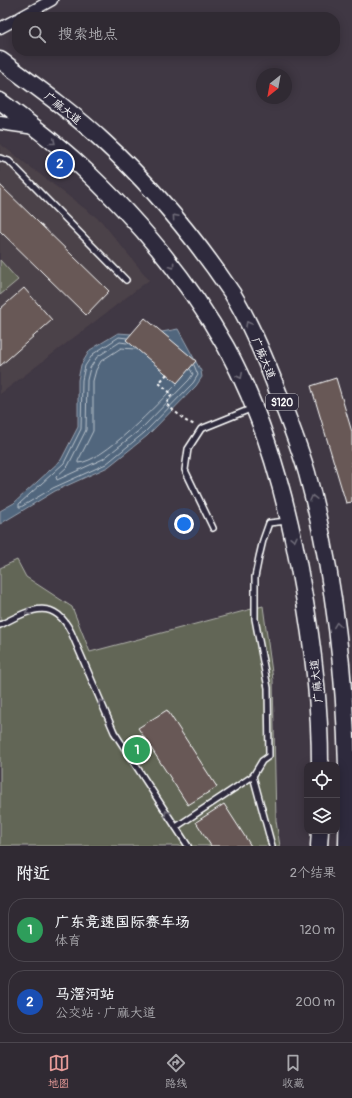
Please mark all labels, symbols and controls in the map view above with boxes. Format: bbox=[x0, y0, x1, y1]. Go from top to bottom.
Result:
search box bbox=[12, 12, 340, 56]
icon: search bbox=[26, 23, 48, 45]
text: 搜索地点 bbox=[58, 25, 118, 44]
north arrow bbox=[256, 68, 292, 104]
street label: 广麻大道 bbox=[41, 89, 84, 127]
one-way arrow bbox=[48, 138, 55, 145]
pin: 2 bbox=[47, 149, 73, 179]
one-way arrow bbox=[172, 214, 179, 222]
one-way arrow bbox=[167, 262, 174, 269]
one-way arrow bbox=[246, 321, 253, 328]
street label: 广麻大道 bbox=[249, 335, 278, 381]
one-way arrow bbox=[235, 372, 243, 380]
road number: S120 bbox=[266, 394, 298, 410]
one-way arrow bbox=[309, 495, 318, 502]
your location bbox=[174, 514, 194, 534]
one-way arrow bbox=[289, 535, 298, 542]
one-way arrow bbox=[25, 607, 32, 615]
one-way arrow bbox=[333, 622, 342, 629]
street label: 广麻大道 bbox=[308, 658, 325, 704]
one-way arrow bbox=[98, 698, 106, 706]
pin: 1 bbox=[124, 735, 150, 765]
map controls bbox=[304, 762, 340, 834]
button: locate bbox=[304, 762, 340, 798]
button: layers bbox=[304, 798, 340, 834]
one-way arrow bbox=[164, 810, 172, 817]
text: 附近 bbox=[16, 863, 50, 884]
text: 2个结果 bbox=[290, 865, 336, 881]
text: 广东竞速国际赛车场 bbox=[55, 913, 190, 932]
text: 1 bbox=[27, 922, 33, 938]
text: 120 m bbox=[299, 922, 335, 938]
text: 体育 bbox=[55, 933, 81, 949]
text: 马滘河站 bbox=[55, 985, 115, 1004]
text: 2 bbox=[26, 994, 34, 1010]
text: 200 m bbox=[296, 994, 335, 1010]
text: 公交站 · 广麻大道 bbox=[55, 1005, 156, 1021]
tab: 地图 bbox=[48, 1052, 70, 1090]
tab: 路线 bbox=[165, 1052, 187, 1090]
tab: 收藏 bbox=[282, 1052, 304, 1090]

